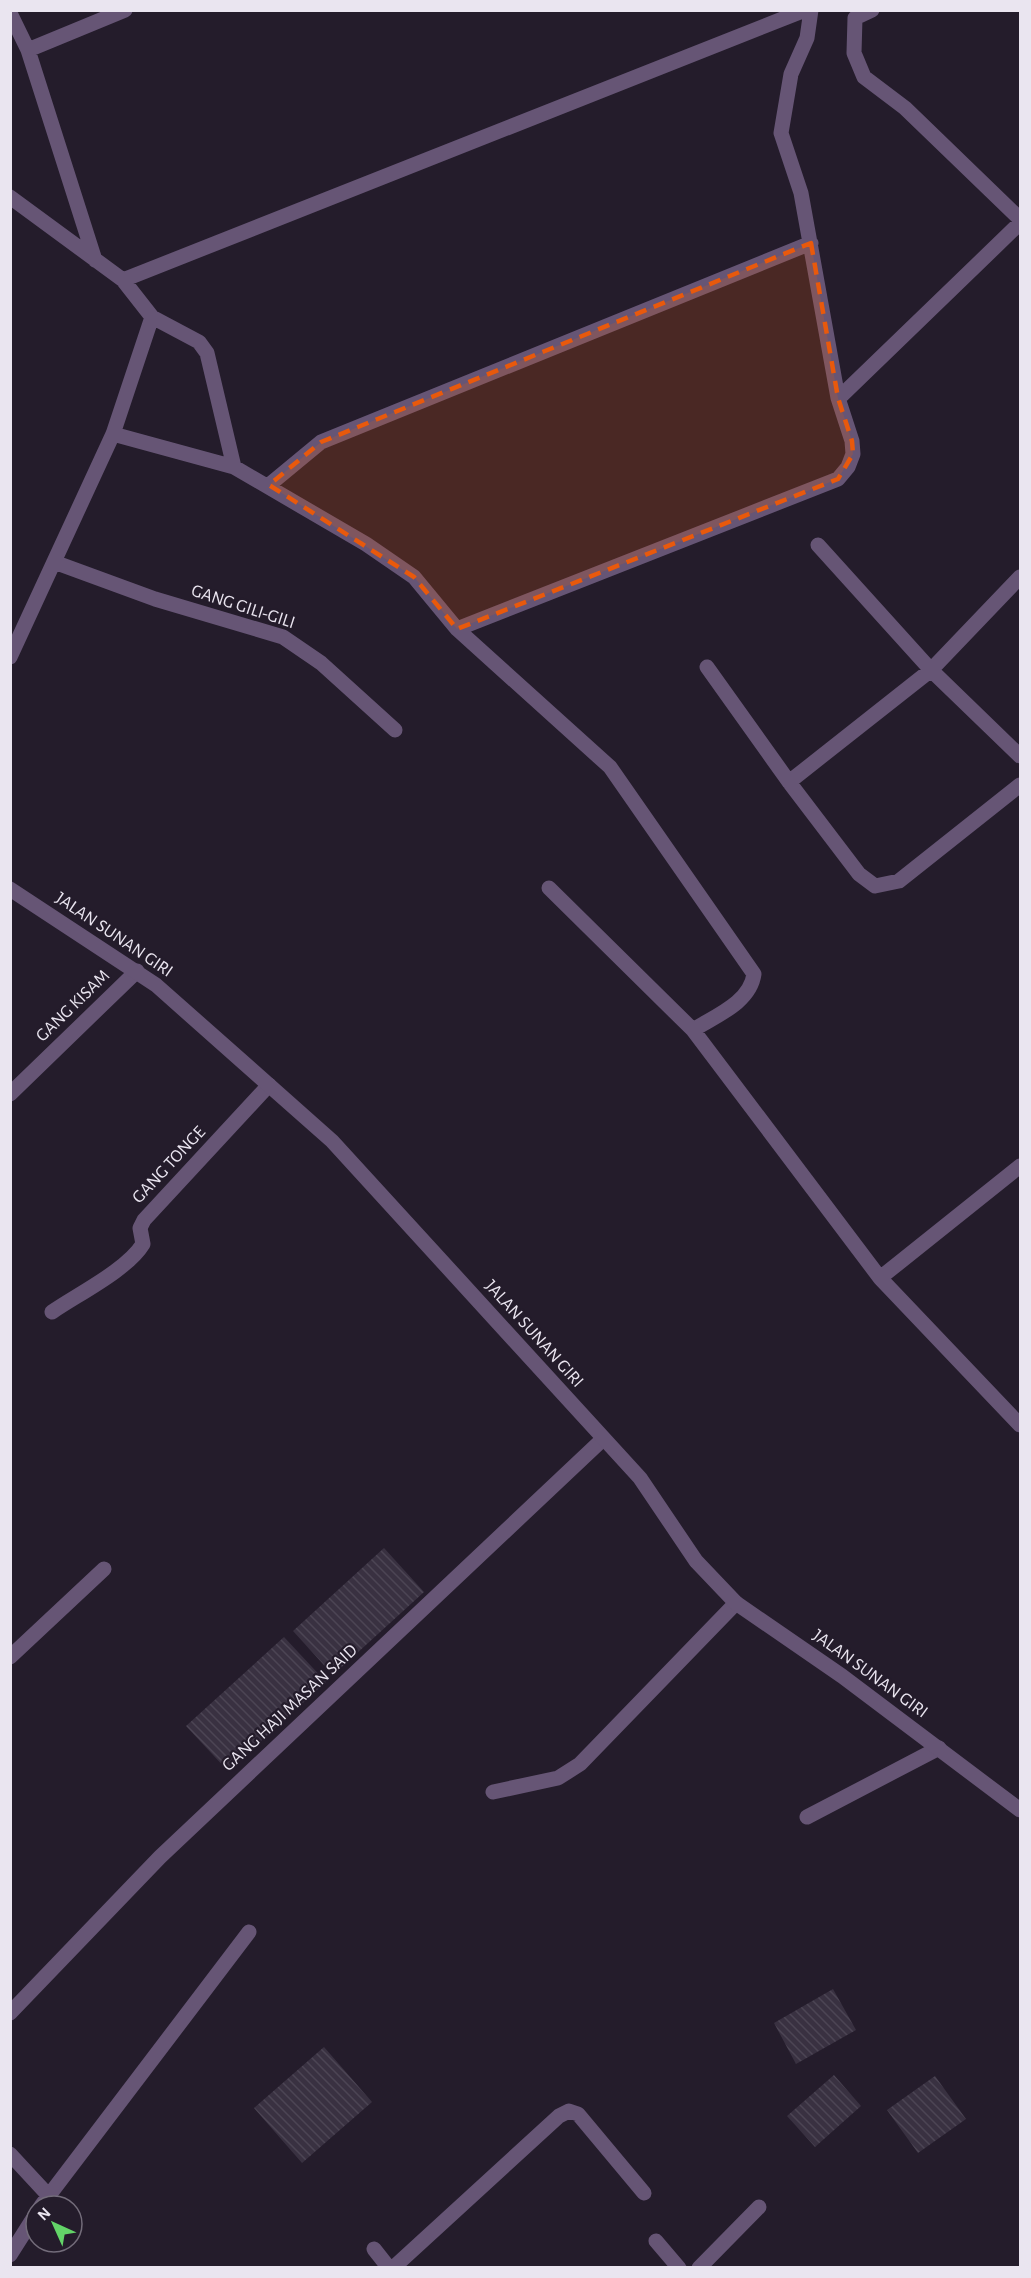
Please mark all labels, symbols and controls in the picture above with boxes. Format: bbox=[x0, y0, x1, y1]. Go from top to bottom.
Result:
street label: GANG GILI-GILI bbox=[189, 582, 297, 632]
street label: JALAN SUNAN GIRI bbox=[52, 889, 176, 981]
street label: GANG KISAM bbox=[33, 967, 113, 1045]
street label: GANG TONGE bbox=[129, 1123, 209, 1207]
street label: JALAN SUNAN GIRI bbox=[481, 1277, 587, 1391]
street label: JALAN SUNAN GIRI bbox=[809, 1626, 931, 1722]
street label: GANG HAJI MASAN SAID bbox=[219, 1641, 361, 1775]
north arrow bbox=[24, 2194, 84, 2254]
text: N bbox=[35, 2205, 54, 2224]

